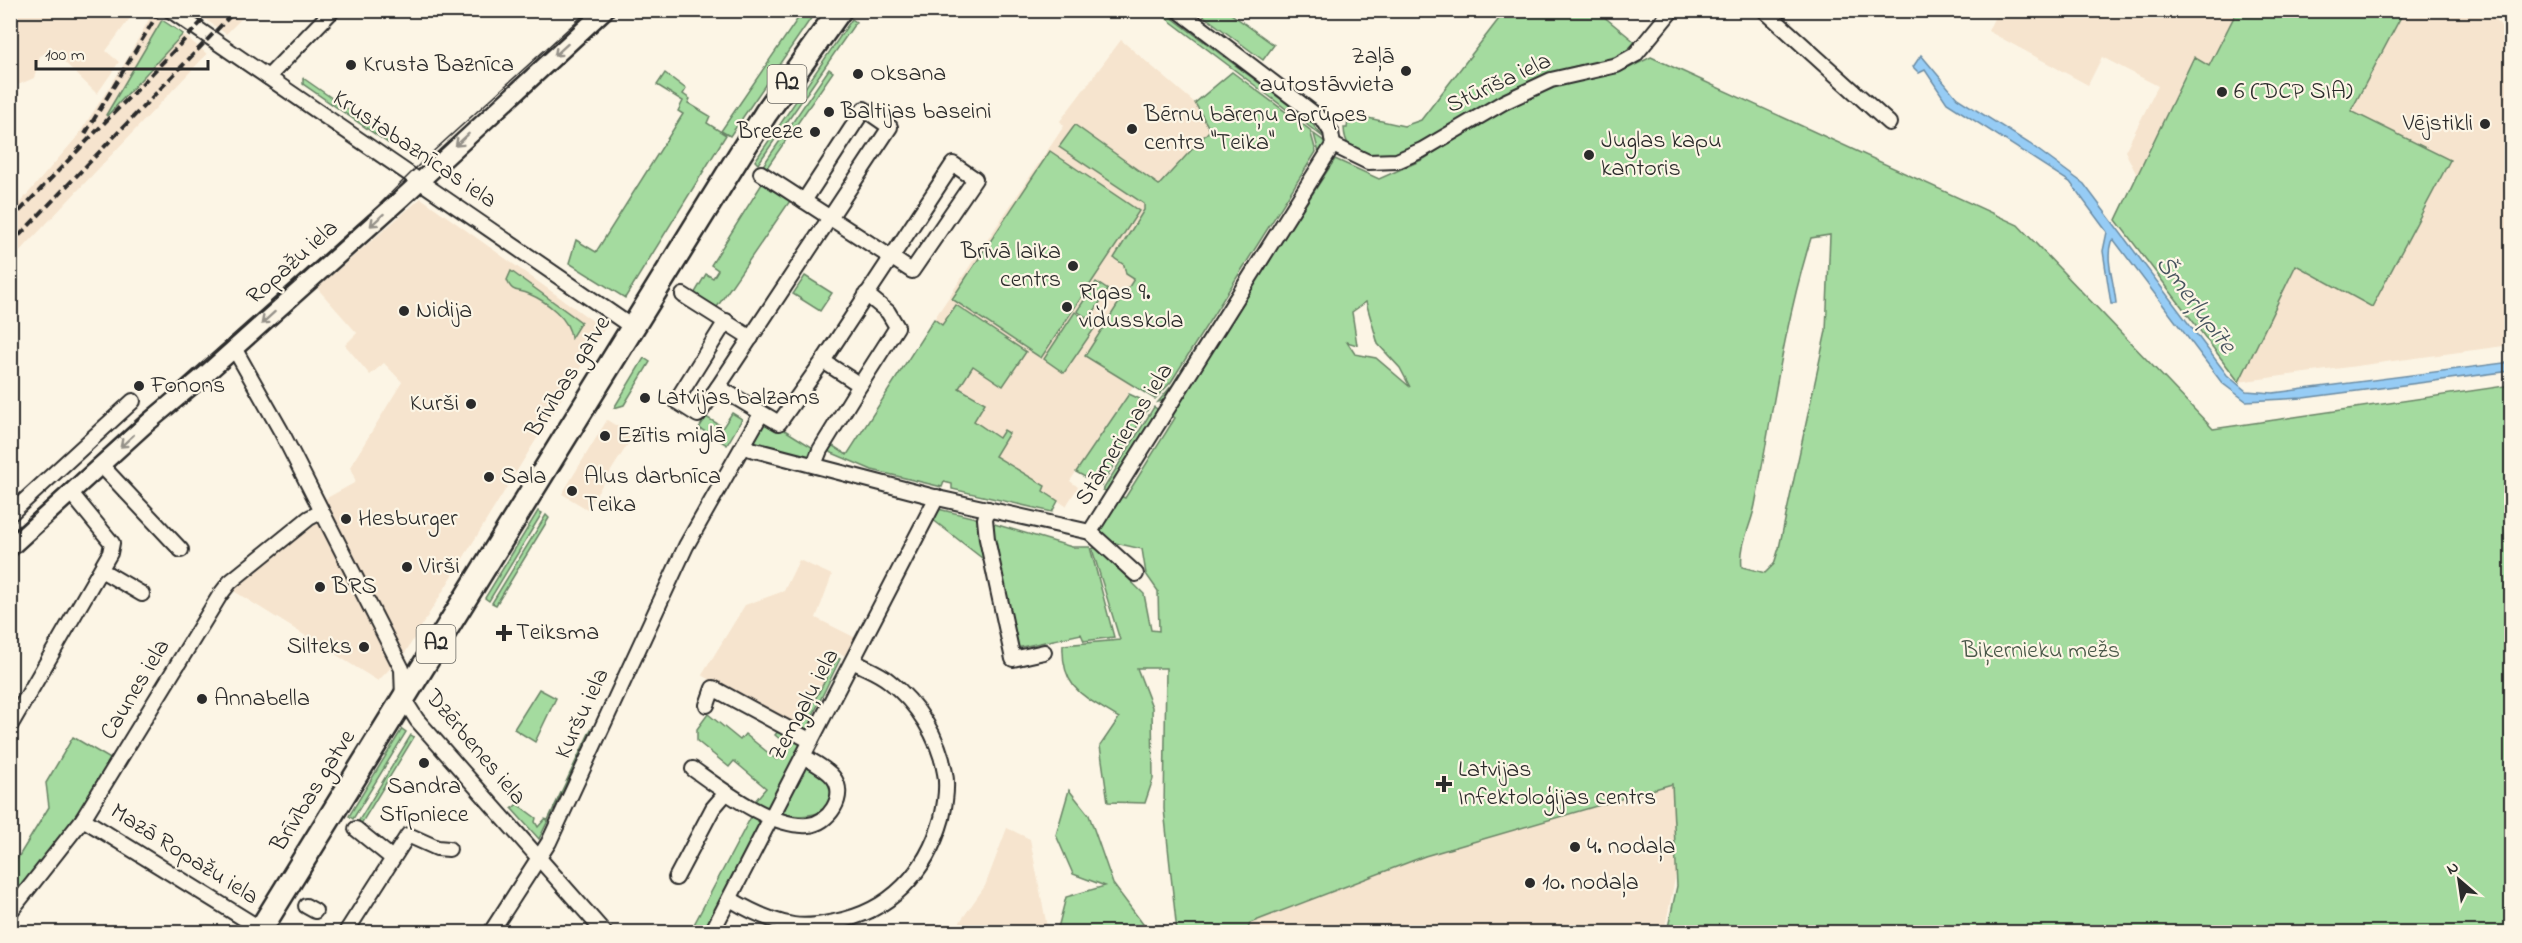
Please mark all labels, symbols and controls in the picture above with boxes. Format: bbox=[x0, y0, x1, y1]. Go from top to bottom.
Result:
scale bar bbox=[36, 33, 208, 71]
place label: Zaļā autostāvvieta bbox=[1260, 40, 1394, 103]
text: 100 m bbox=[45, 43, 85, 69]
one-way arrow bbox=[554, 43, 569, 57]
street label: Stūrīša iela bbox=[1441, 44, 1557, 124]
place label: Krusta Baznīca bbox=[363, 48, 514, 83]
place label: Oksana bbox=[870, 57, 946, 92]
marker: Krusta Baznīca bbox=[344, 58, 358, 72]
marker: Zaļā autostāvvieta bbox=[1399, 64, 1413, 78]
road number: A2 bbox=[768, 65, 806, 103]
marker: Oksana bbox=[851, 67, 865, 81]
place label: 6 (DCP SIA) bbox=[2234, 75, 2353, 110]
street label: Krustabaznīcas iela bbox=[325, 82, 503, 218]
marker: 6 (DCP SIA) bbox=[2215, 85, 2229, 99]
place label: Baltijas baseini bbox=[840, 95, 992, 130]
place label: Bērnu bāreņu aprūpes centrs "Teika" bbox=[1143, 98, 1367, 161]
marker: Baltijas baseini bbox=[822, 105, 836, 119]
place label: Vējstikli bbox=[2402, 107, 2473, 142]
place label: Breeze bbox=[736, 115, 803, 150]
marker: Vējstikli bbox=[2478, 117, 2492, 131]
marker: Bērnu bāreņu aprūpes centrs "Teika" bbox=[1125, 122, 1139, 136]
place label: Juglas kapu kantoris bbox=[1601, 124, 1722, 187]
marker: Breeze bbox=[808, 125, 822, 139]
one-way arrow bbox=[455, 133, 470, 147]
marker: Juglas kapu kantoris bbox=[1582, 148, 1596, 162]
street label: Ropažu iela bbox=[239, 212, 347, 314]
one-way arrow bbox=[370, 213, 385, 227]
place label: Brīvā laika centrs bbox=[960, 235, 1061, 298]
water label: Šmerļupīte bbox=[2145, 248, 2246, 363]
marker: Brīvā laika centrs bbox=[1066, 259, 1080, 273]
place label: Rīgas 9. vidusskola bbox=[1079, 276, 1183, 339]
place label: Nidija bbox=[416, 294, 472, 329]
marker: Rīgas 9. vidusskola bbox=[1060, 300, 1074, 314]
marker: Nidija bbox=[397, 304, 411, 318]
street label: Brīvības gatve bbox=[517, 309, 621, 446]
one-way arrow bbox=[260, 311, 275, 325]
street label: Stāmerienas iela bbox=[1067, 357, 1183, 513]
place label: Fonons bbox=[150, 369, 225, 404]
marker: Fonons bbox=[132, 379, 146, 393]
place label: Latvijas balzams bbox=[657, 381, 820, 416]
place label: Kurši bbox=[410, 387, 459, 422]
marker: Latvijas balzams bbox=[638, 391, 652, 405]
marker: Kurši bbox=[464, 397, 478, 411]
place label: Ezītis miglā bbox=[617, 419, 725, 454]
marker: Ezītis miglā bbox=[598, 429, 612, 443]
one-way arrow bbox=[120, 434, 135, 448]
place label: Sala bbox=[501, 460, 546, 495]
place label: Alus darbnīca Teika bbox=[584, 460, 721, 523]
marker: Sala bbox=[482, 470, 496, 484]
marker: Alus darbnīca Teika bbox=[565, 484, 579, 498]
place label: Hesburger bbox=[358, 502, 458, 537]
marker: Hesburger bbox=[339, 512, 353, 526]
place label: Virši bbox=[418, 550, 460, 585]
marker: Virši bbox=[400, 560, 414, 574]
place label: BRS bbox=[331, 570, 377, 605]
marker: BRS bbox=[313, 580, 327, 594]
place label: Teiksma bbox=[516, 616, 599, 651]
road number: A2 bbox=[416, 625, 456, 663]
marker: Teiksma bbox=[497, 626, 511, 640]
place label: Silteks bbox=[287, 630, 352, 665]
street label: Caunes iela bbox=[92, 633, 180, 747]
park label: Biķernieku mežs bbox=[1961, 634, 2120, 669]
marker: Silteks bbox=[357, 640, 371, 654]
street label: Zemgaļu iela bbox=[761, 643, 849, 767]
street label: Kuršu iela bbox=[547, 663, 619, 765]
place label: Annabella bbox=[214, 682, 310, 717]
street label: Dzērbenes iela bbox=[415, 682, 534, 814]
marker: Annabella bbox=[195, 692, 209, 706]
street label: Brīvības gatve bbox=[262, 723, 366, 860]
place label: Latvijas Infektoloģijas centrs bbox=[1458, 753, 1656, 816]
marker: Sandra Stīpniece bbox=[417, 756, 431, 770]
place label: Sandra Stīpniece bbox=[379, 770, 469, 833]
marker: Latvijas Infektoloģijas centrs bbox=[1435, 775, 1453, 793]
street label: Mazā Ropažu iela bbox=[103, 795, 265, 915]
place label: 4. nodaļa bbox=[1587, 830, 1676, 865]
marker: 4. nodaļa bbox=[1568, 840, 1582, 854]
north arrow bbox=[2429, 850, 2489, 910]
text: N bbox=[2442, 855, 2463, 882]
place label: 10. nodaļa bbox=[1542, 866, 1639, 901]
marker: 10. nodaļa bbox=[1523, 876, 1537, 890]

